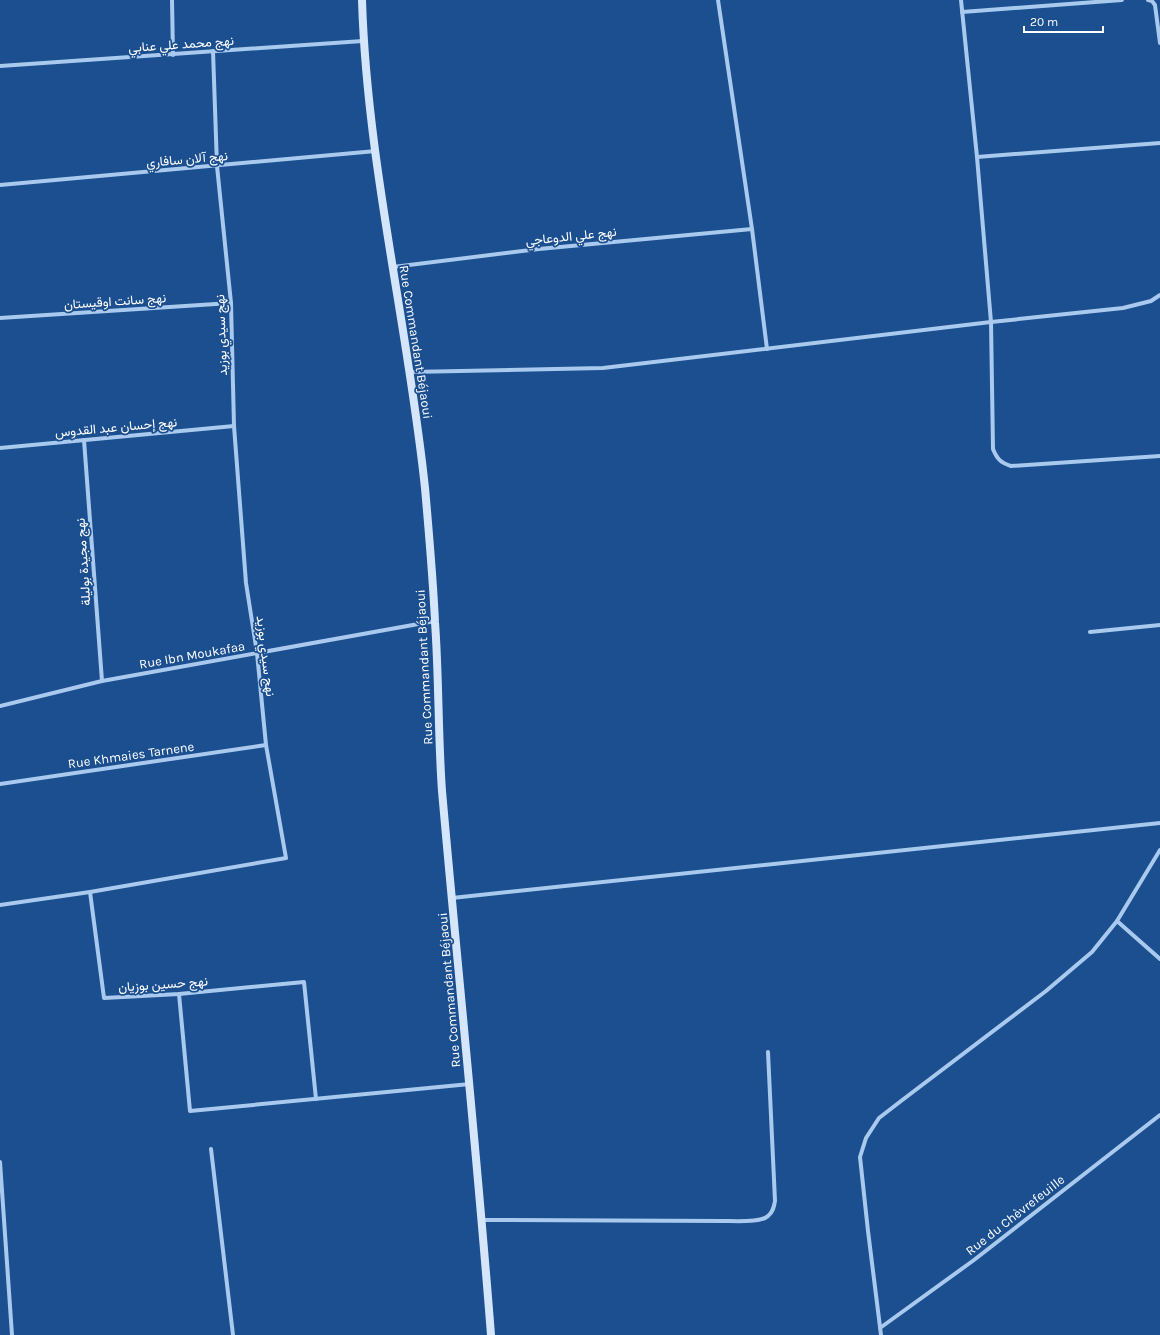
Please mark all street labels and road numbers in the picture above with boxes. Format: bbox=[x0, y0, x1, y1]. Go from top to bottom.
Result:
street label: نهج محمد علي عنابي bbox=[128, 33, 235, 58]
street label: نهج آلان سافاري bbox=[146, 148, 229, 173]
street label: نهج علي الدوعاجي bbox=[525, 224, 618, 251]
street label: Rue Commandant Béjaoui bbox=[396, 264, 436, 420]
street label: نهج سانت اوقيستان bbox=[63, 290, 167, 314]
street label: نهج سيدي بوزيد bbox=[212, 294, 233, 376]
street label: نهج إحسان عبد القدوس bbox=[54, 414, 178, 442]
street label: نهج مجيدة بوليلة bbox=[72, 517, 96, 606]
street label: Rue Commandant Béjaoui bbox=[412, 589, 436, 745]
street label: نهج سيدي بوزيد bbox=[251, 615, 278, 698]
street label: Rue Ibn Moukafaa bbox=[138, 638, 246, 672]
street label: Rue Khmaies Tarnene bbox=[67, 739, 195, 771]
street label: Rue Commandant Béjaoui bbox=[435, 912, 463, 1068]
street label: نهج حسين بوزيان bbox=[118, 973, 209, 997]
street label: Rue du Chèvrefeuille bbox=[963, 1171, 1068, 1258]

